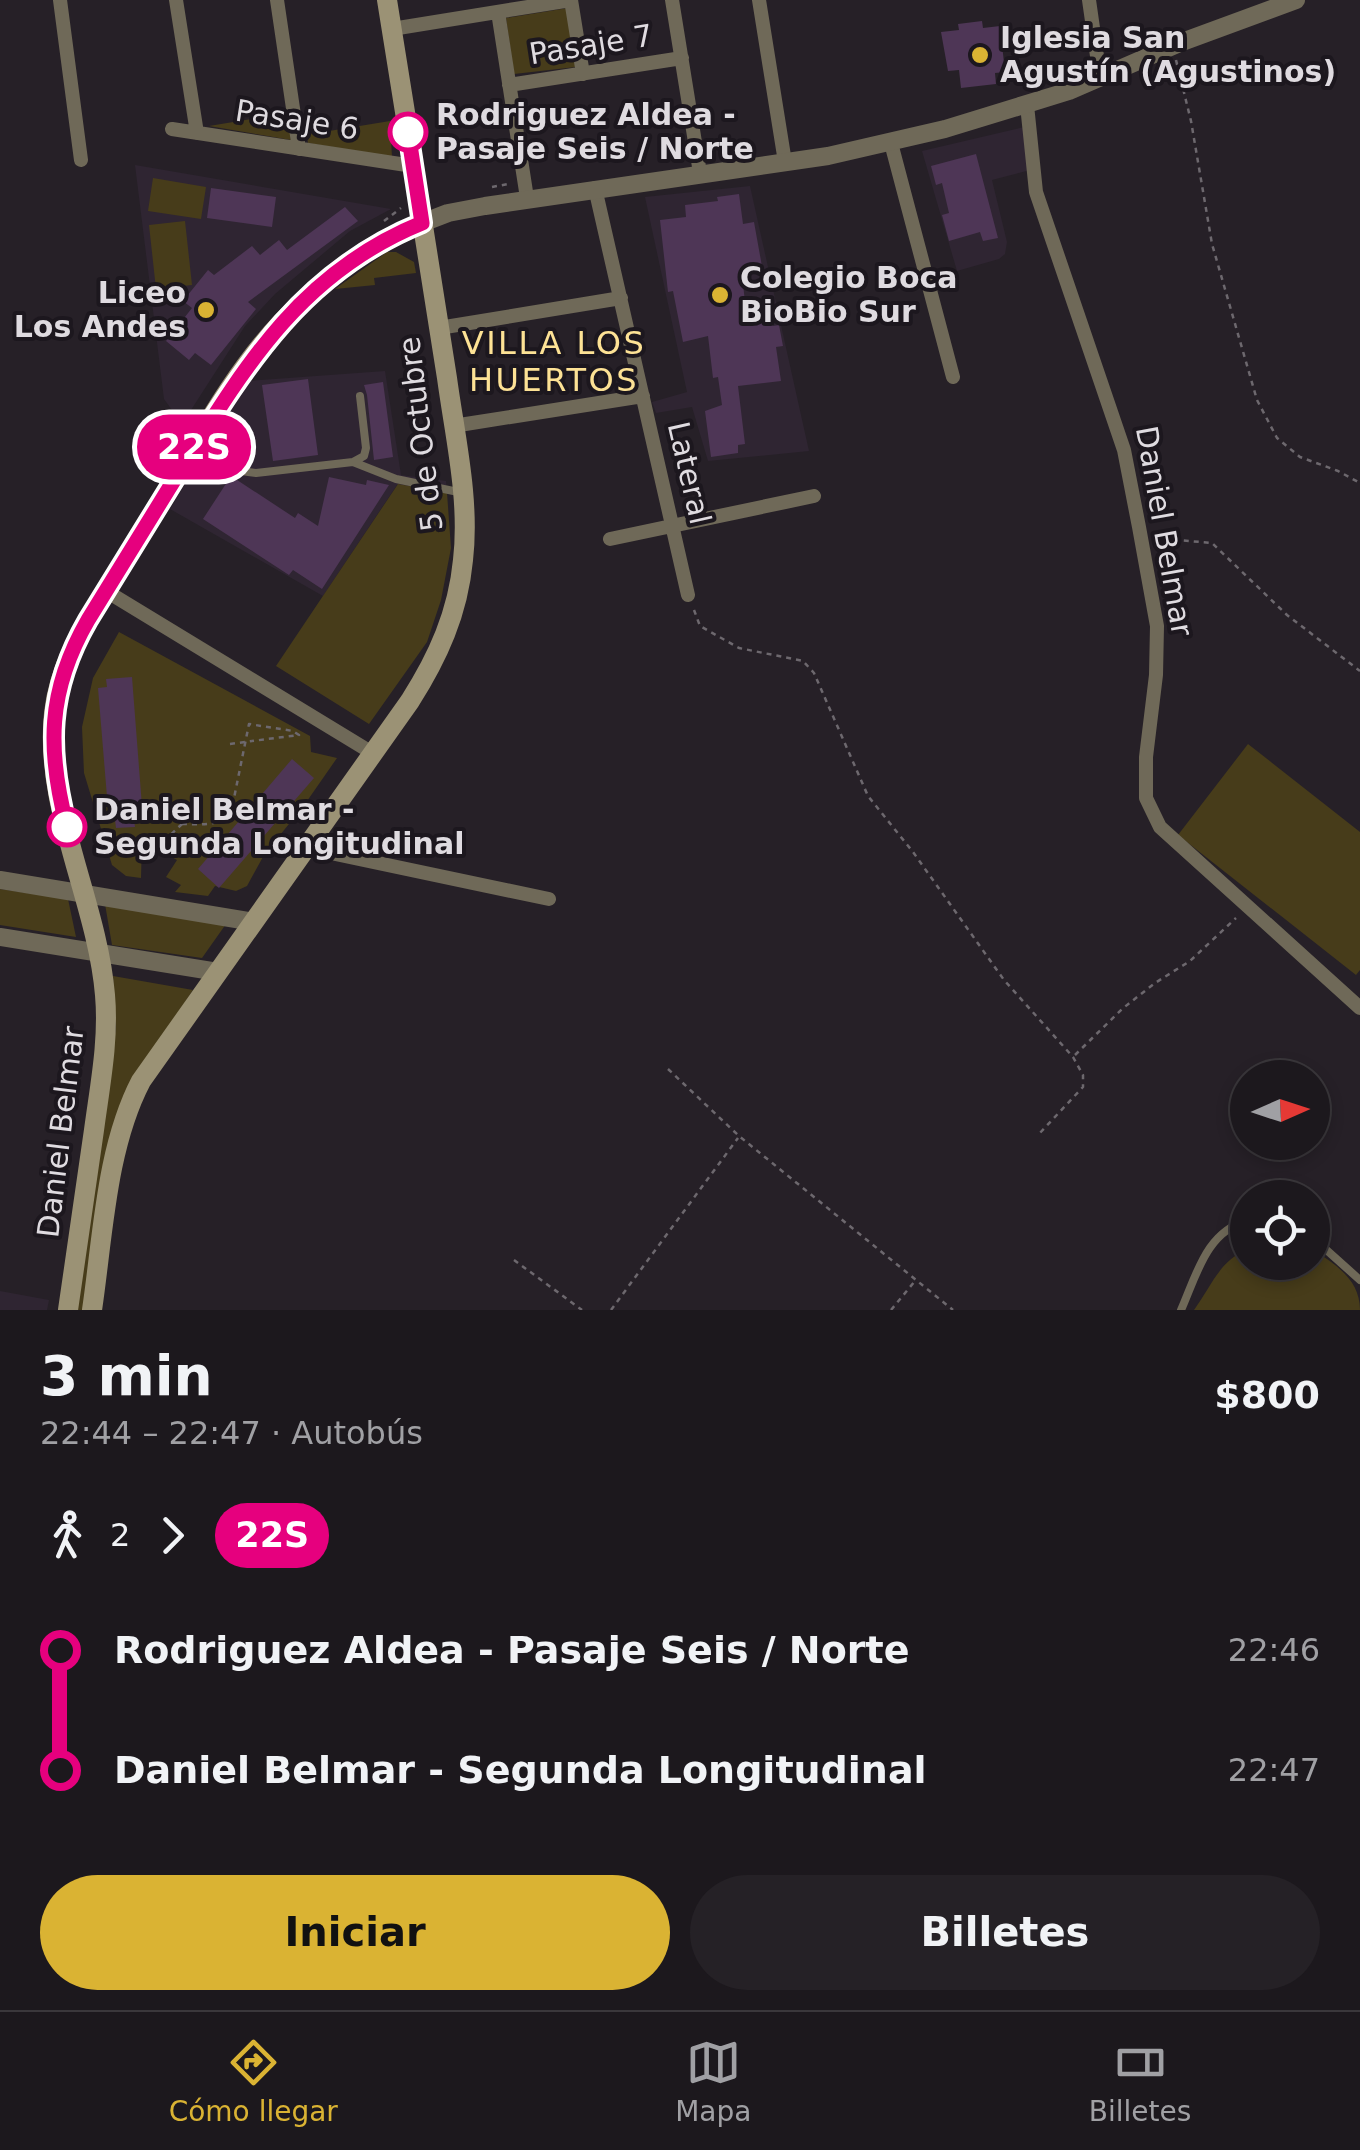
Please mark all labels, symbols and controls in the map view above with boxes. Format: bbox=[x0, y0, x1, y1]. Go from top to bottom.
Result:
street label: Pasaje 7 bbox=[527, 17, 655, 72]
place label: Iglesia San Agustín (Agustinos) bbox=[1000, 20, 1336, 89]
marker: Iglesia San Agustín (Agustinos) bbox=[969, 44, 991, 66]
street label: Pasaje 6 bbox=[233, 92, 361, 147]
place label: Rodriguez Aldea - Pasaje Seis / Norte bbox=[436, 97, 754, 166]
marker: Rodriguez Aldea - Pasaje Seis / Norte bbox=[389, 113, 427, 151]
place label: Colegio Boca BioBio Sur bbox=[740, 260, 958, 329]
place label: Liceo Los Andes bbox=[14, 275, 186, 344]
marker: Colegio Boca BioBio Sur bbox=[709, 284, 731, 306]
marker: Liceo Los Andes bbox=[195, 299, 217, 321]
district label: VILLA LOS HUERTOS bbox=[462, 324, 646, 399]
street label: 5 de Octubre bbox=[391, 335, 450, 533]
line badge: 22S bbox=[136, 414, 252, 480]
street label: Lateral bbox=[661, 418, 718, 528]
street label: Daniel Belmar bbox=[1129, 423, 1200, 639]
text: 22S bbox=[157, 427, 231, 467]
place label: Daniel Belmar - Segunda Longitudinal bbox=[94, 792, 465, 861]
marker: Daniel Belmar - Segunda Longitudinal bbox=[48, 808, 86, 846]
street label: Daniel Belmar bbox=[30, 1024, 91, 1240]
north arrow bbox=[1230, 1060, 1330, 1160]
map controls bbox=[1230, 1060, 1330, 1280]
button: locate bbox=[1230, 1180, 1330, 1280]
text: 3 min bbox=[40, 1344, 213, 1408]
text: $800 bbox=[1214, 1373, 1320, 1417]
text: 22:44 – 22:47 · Autobús bbox=[40, 1414, 423, 1452]
icon: walk bbox=[40, 1508, 95, 1563]
icon: forward bbox=[145, 1508, 200, 1563]
text: 22S bbox=[235, 1515, 309, 1555]
text: 2 bbox=[110, 1516, 130, 1554]
text: Rodriguez Aldea - Pasaje Seis / Norte bbox=[114, 1628, 909, 1672]
text: 22:46 bbox=[1228, 1631, 1320, 1669]
text: Daniel Belmar - Segunda Longitudinal bbox=[114, 1748, 927, 1792]
text: 22:47 bbox=[1228, 1751, 1320, 1789]
button: Iniciar bbox=[40, 1875, 670, 1990]
button: Billetes bbox=[690, 1875, 1320, 1990]
tab: Cómo llegar bbox=[169, 2035, 338, 2128]
tab: Mapa bbox=[675, 2035, 751, 2128]
tab: Billetes bbox=[1089, 2035, 1191, 2128]

